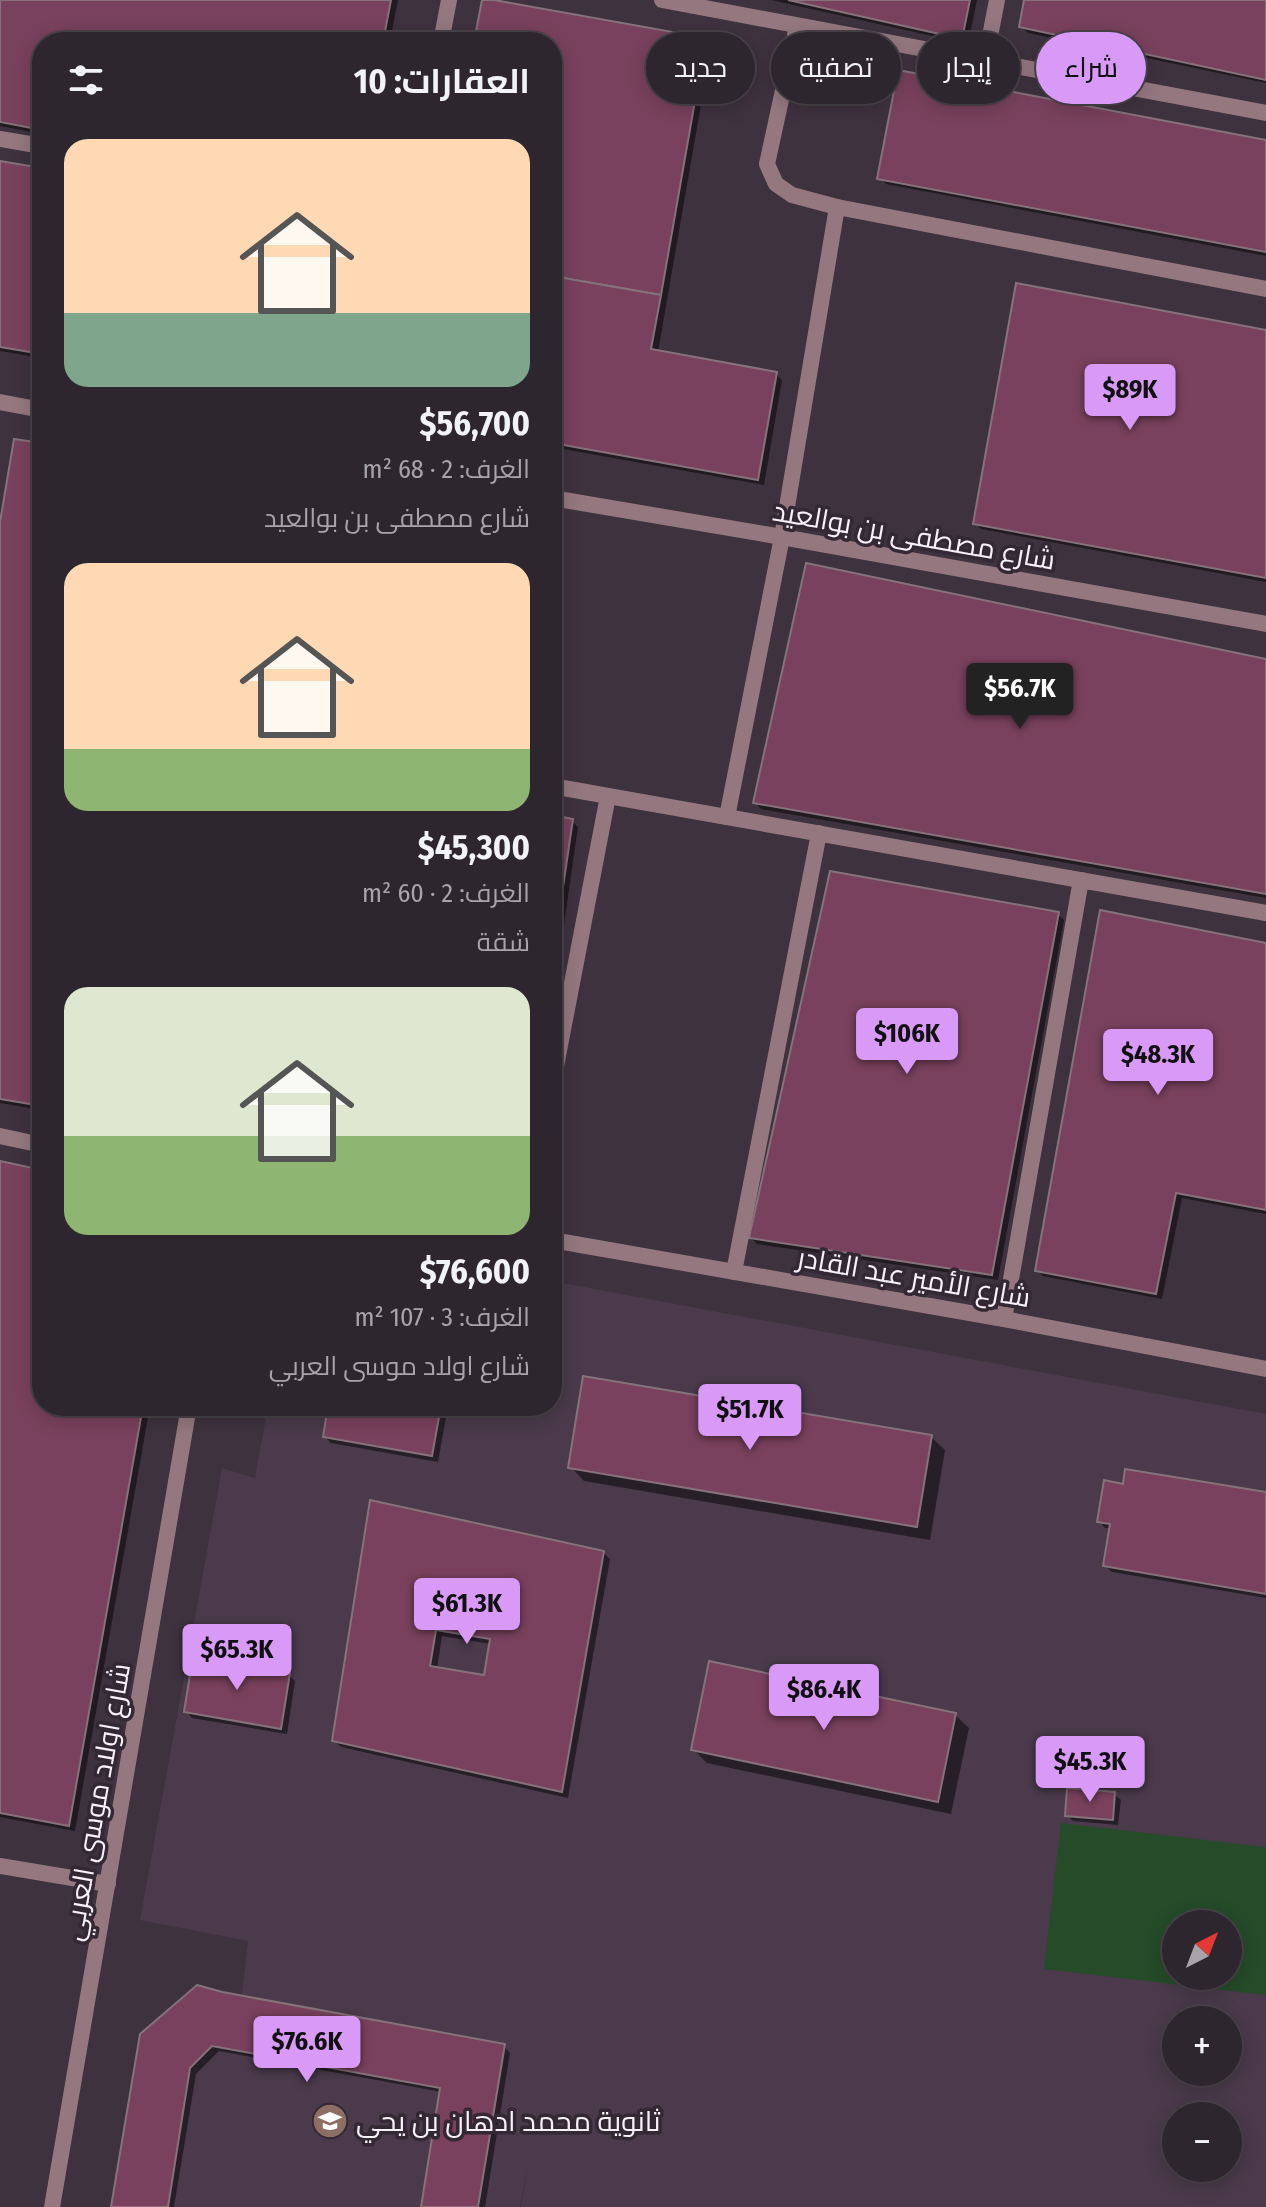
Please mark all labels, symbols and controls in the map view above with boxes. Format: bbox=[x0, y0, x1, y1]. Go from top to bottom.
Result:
chip: جديد bbox=[646, 32, 755, 104]
chip: تصفية bbox=[771, 32, 901, 104]
chip: إيجار bbox=[917, 32, 1020, 104]
chip: شراء bbox=[1036, 32, 1146, 104]
icon: filters bbox=[64, 58, 108, 102]
text: العقارات: 10 bbox=[354, 61, 530, 102]
icon: home bbox=[225, 191, 369, 335]
pin: $89K bbox=[1083, 364, 1177, 432]
text: $89K bbox=[1103, 374, 1157, 405]
text: $56,700 bbox=[420, 403, 530, 444]
text: الغرف: 2 · 68 m² bbox=[363, 454, 530, 485]
street label: شارع مصطفى بن بوالعيد bbox=[770, 494, 1058, 579]
text: شارع مصطفى بن بوالعيد bbox=[264, 503, 530, 534]
icon: home bbox=[225, 615, 369, 759]
pin: $56.7K bbox=[955, 663, 1085, 731]
text: $56.7K bbox=[984, 673, 1056, 704]
text: $45,300 bbox=[418, 827, 530, 868]
text: الغرف: 2 · 60 m² bbox=[362, 878, 530, 909]
text: شقة bbox=[477, 927, 530, 958]
pin: $106K bbox=[851, 1008, 963, 1076]
text: $106K bbox=[874, 1018, 940, 1049]
pin: $48.3K bbox=[1093, 1029, 1223, 1097]
icon: home bbox=[225, 1039, 369, 1183]
text: $48.3K bbox=[1121, 1039, 1195, 1070]
street label: شارع الأمير عبد القادر bbox=[792, 1240, 1033, 1316]
text: $76,600 bbox=[420, 1251, 530, 1292]
text: الغرف: 3 · 107 m² bbox=[354, 1302, 530, 1333]
text: شارع اولاد موسى العربي bbox=[269, 1351, 530, 1382]
pin: $51.7K bbox=[685, 1384, 815, 1452]
text: $51.7K bbox=[716, 1394, 784, 1425]
pin: $61.3K bbox=[402, 1578, 532, 1646]
text: $61.3K bbox=[432, 1588, 502, 1619]
pin: $65.3K bbox=[172, 1624, 302, 1692]
text: $65.3K bbox=[201, 1634, 273, 1665]
street label: شارع اولاد موسى العربي bbox=[56, 1661, 142, 1944]
pin: $86.4K bbox=[759, 1664, 889, 1732]
text: $86.4K bbox=[787, 1674, 861, 1705]
pin: $45.3K bbox=[1025, 1736, 1155, 1804]
text: $45.3K bbox=[1054, 1746, 1126, 1777]
north arrow bbox=[1162, 1910, 1242, 1990]
map controls bbox=[1162, 1910, 1242, 2182]
button: + bbox=[1162, 2006, 1242, 2086]
pin: $76.6K bbox=[242, 2016, 372, 2084]
text: $76.6K bbox=[271, 2026, 343, 2057]
school or university icon: ثانوية محمد ادهان بن يحي bbox=[311, 2102, 349, 2140]
button: − bbox=[1162, 2102, 1242, 2182]
place label: ثانوية محمد ادهان بن يحي bbox=[356, 2105, 661, 2143]

